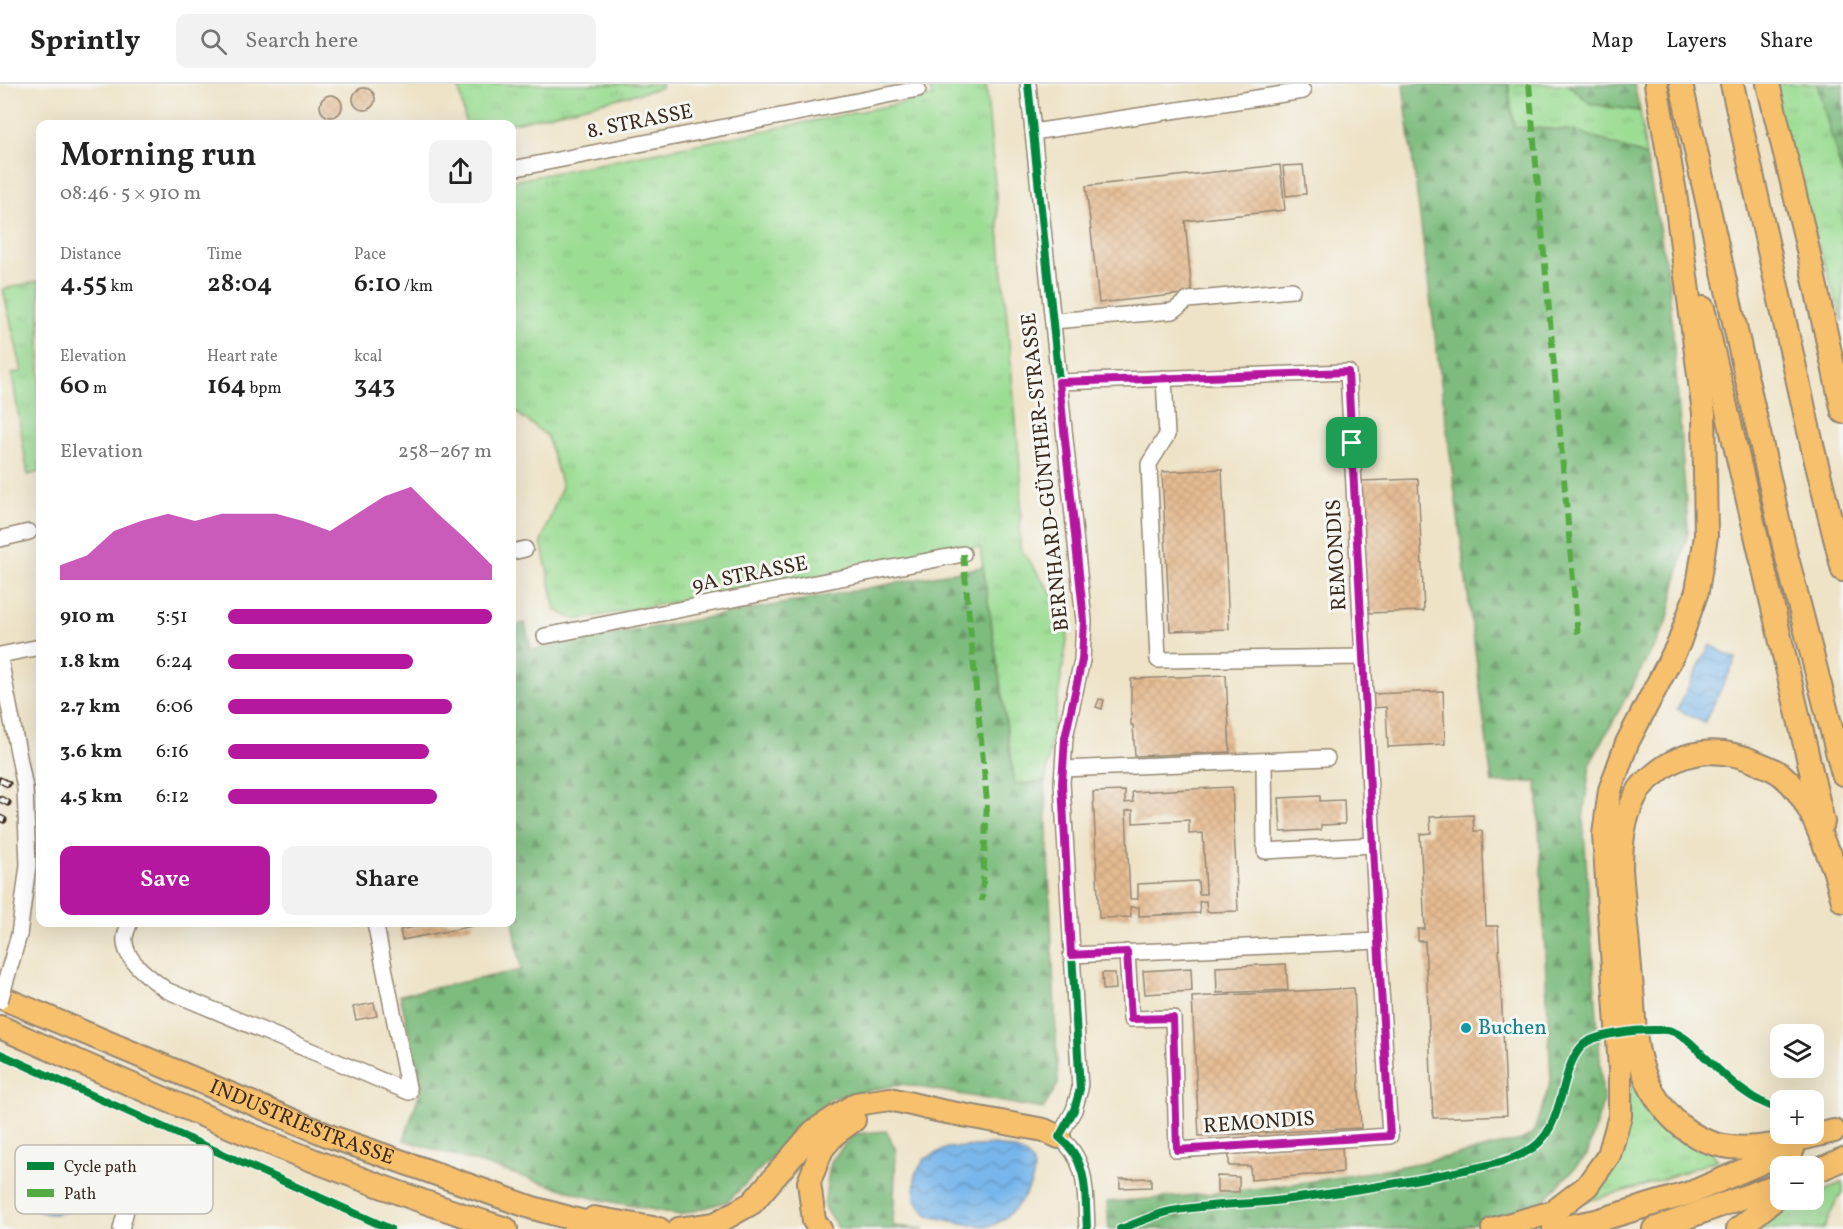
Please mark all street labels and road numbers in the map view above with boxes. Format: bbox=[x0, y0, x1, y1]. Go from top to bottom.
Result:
street label: 8. STRASSE bbox=[585, 98, 695, 146]
street label: BERNHARD-GÜNTHER-STRASSE bbox=[1015, 311, 1077, 633]
street label: REMONDIS bbox=[1320, 498, 1354, 612]
street label: 9A STRASSE bbox=[690, 550, 810, 600]
street label: INDUSTRIESTRASSE bbox=[205, 1072, 398, 1172]
street label: REMONDIS bbox=[1202, 1105, 1316, 1141]

